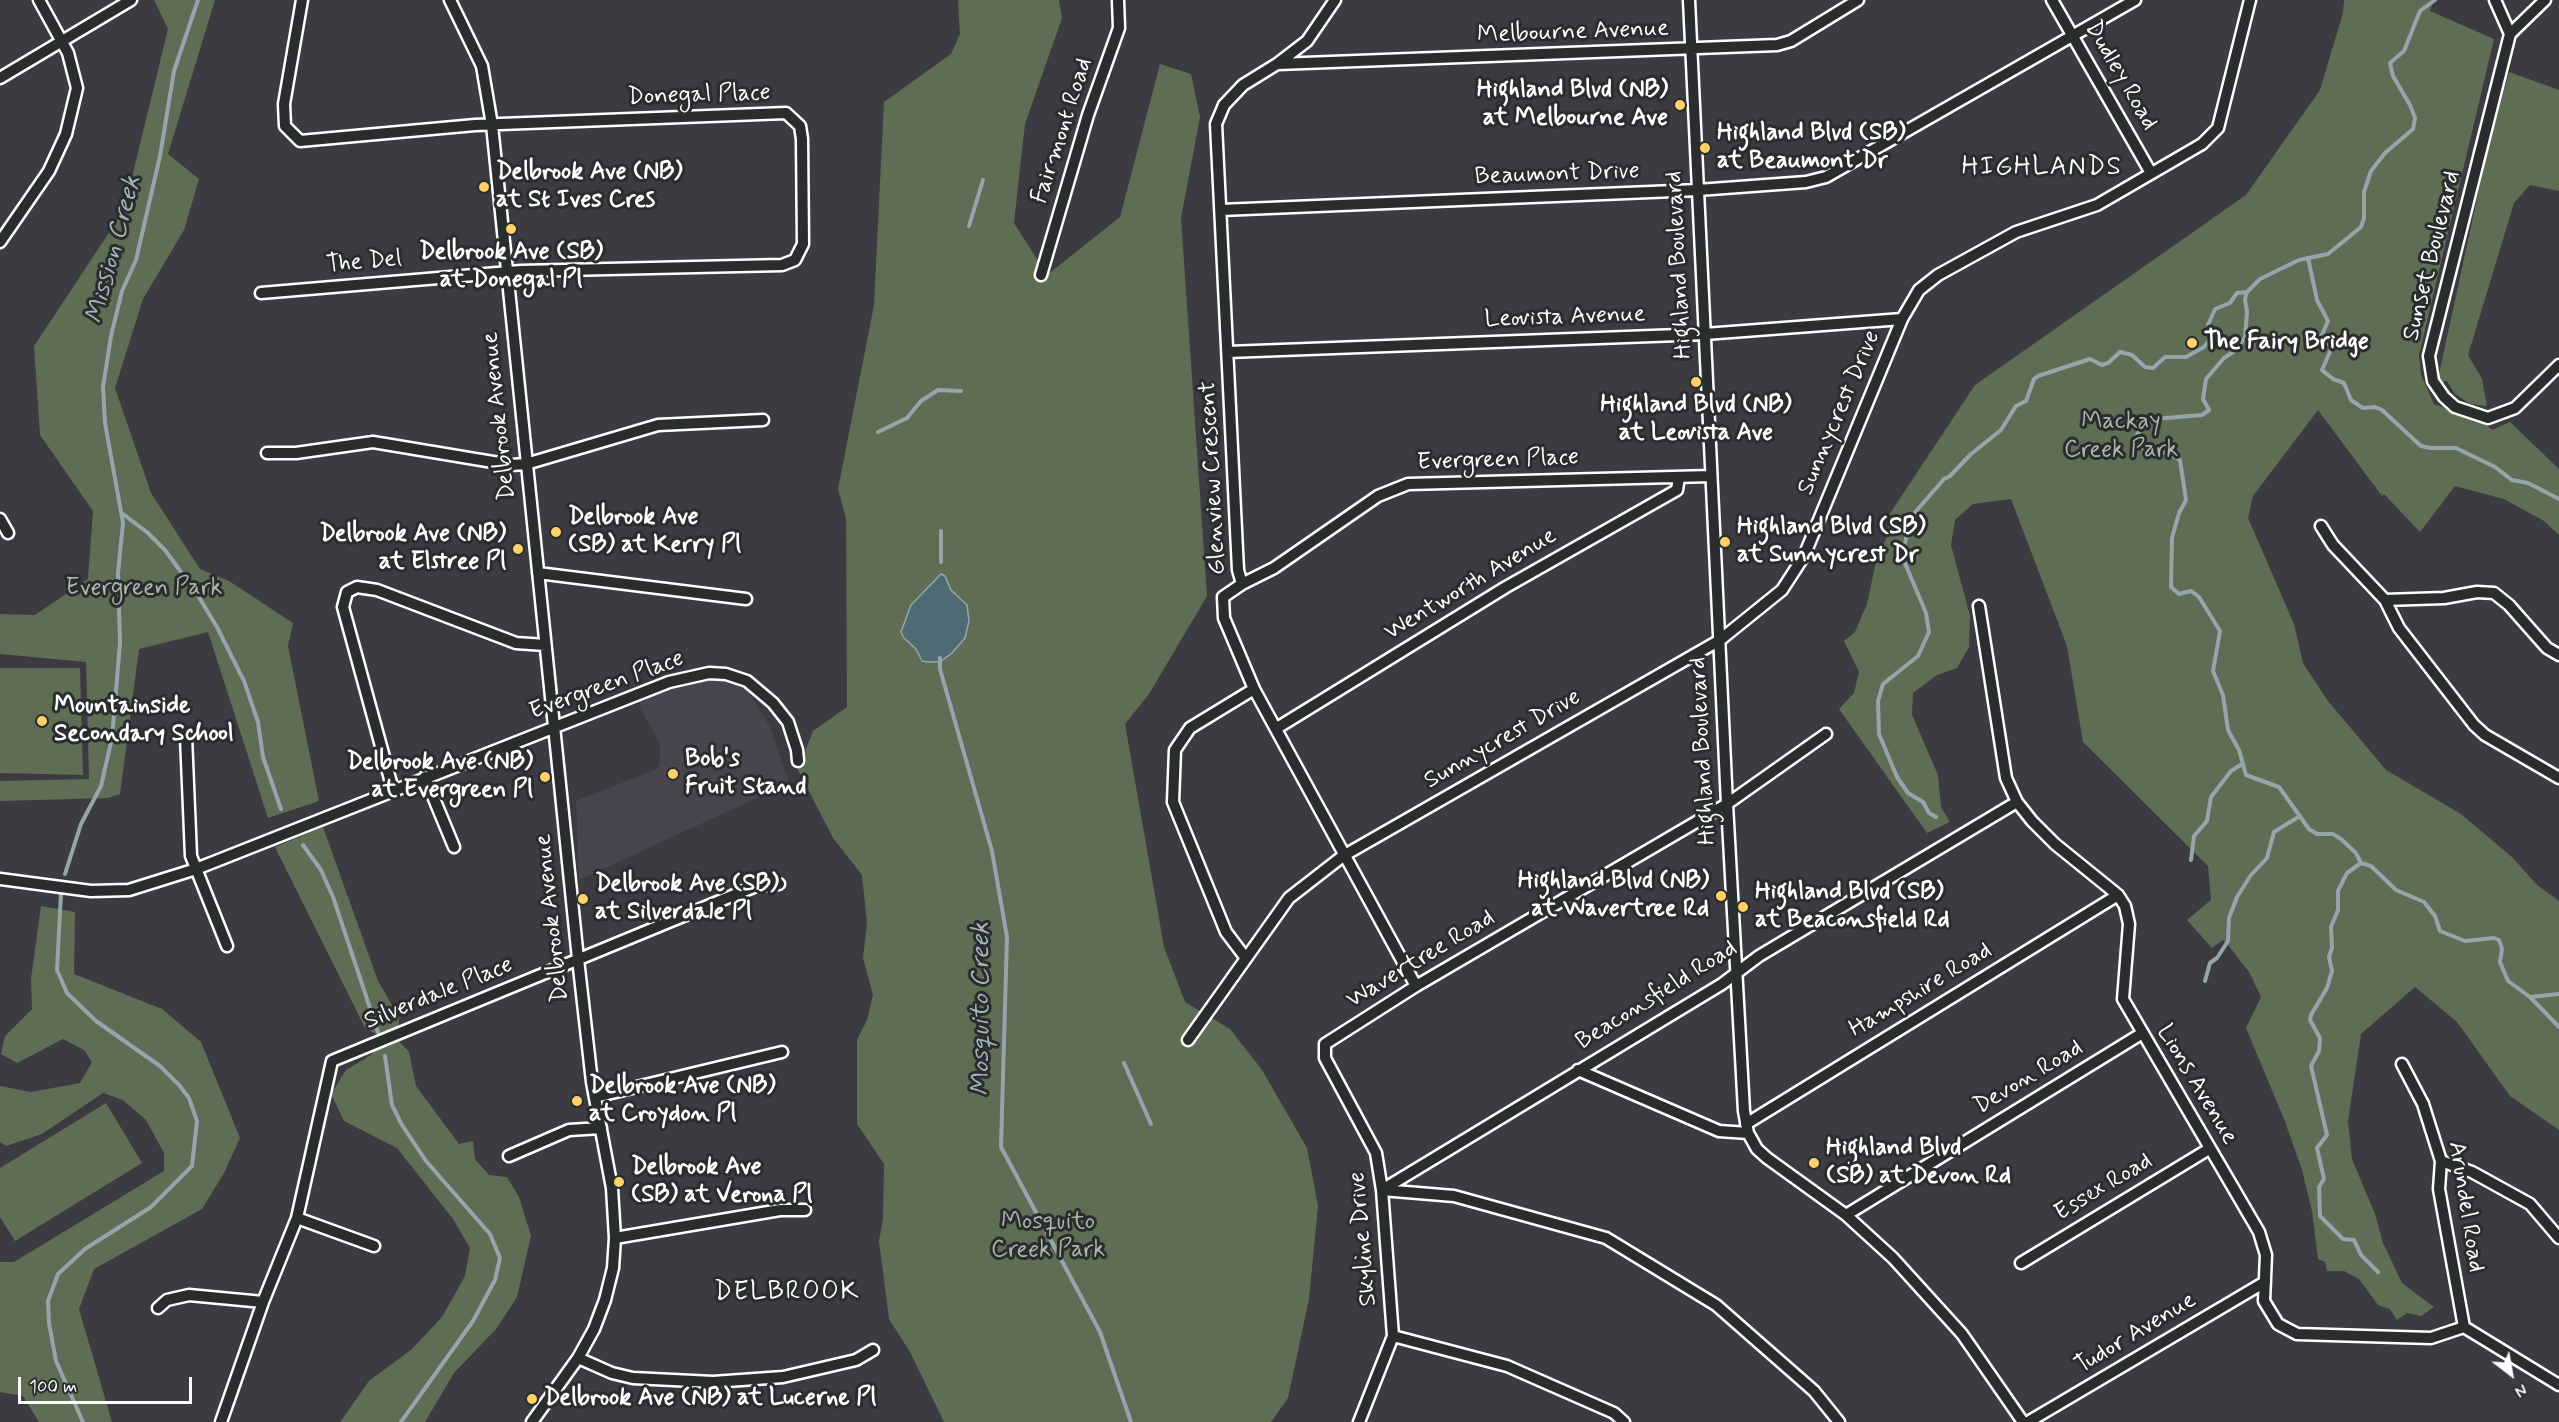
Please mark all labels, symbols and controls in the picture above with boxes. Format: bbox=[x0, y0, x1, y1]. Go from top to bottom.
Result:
street label: Melbourne Avenue bbox=[1477, 15, 1669, 51]
street label: Dudley Road bbox=[2077, 16, 2163, 136]
street label: Fairmont Road bbox=[1026, 55, 1100, 207]
place label: Highland Blvd (NB) at Melbourne Ave bbox=[1477, 77, 1668, 133]
street label: Donegal Place bbox=[627, 79, 771, 113]
marker: Highland Blvd (NB) at Melbourne Ave bbox=[1673, 98, 1687, 112]
place label: Highland Blvd (SB) at Beaumont Dr bbox=[1717, 120, 1906, 176]
marker: Highland Blvd (SB) at Beaumont Dr bbox=[1698, 141, 1712, 155]
district label: HIGHLANDS bbox=[1961, 153, 2123, 185]
street label: Beaumont Drive bbox=[1474, 158, 1640, 192]
place label: Delbrook Ave (NB) at St Ives Cres bbox=[496, 159, 683, 215]
street label: Sunset Boulevard bbox=[2398, 168, 2468, 344]
street label: Highland Boulevard bbox=[1661, 170, 1699, 360]
water label: Mission Creek bbox=[80, 173, 150, 327]
marker: Delbrook Ave (NB) at St Ives Cres bbox=[477, 180, 491, 194]
marker: Delbrook Ave (SB) at Donegal Pl bbox=[504, 222, 518, 236]
place label: Delbrook Ave (SB) at Donegal Pl bbox=[419, 239, 603, 295]
street label: The Del bbox=[325, 245, 403, 281]
street label: Leovista Avenue bbox=[1484, 301, 1646, 335]
street label: Sunnycrest Drive bbox=[1792, 326, 1888, 500]
place label: The Fairy Bridge bbox=[2204, 329, 2369, 357]
street label: Delbrook Avenue bbox=[477, 330, 523, 502]
marker: The Fairy Bridge bbox=[2185, 336, 2199, 350]
marker: Highland Blvd (NB) at Leovista Ave bbox=[1689, 375, 1703, 389]
street label: Glenview Crescent bbox=[1195, 380, 1233, 576]
place label: Highland Blvd (NB) at Leovista Ave bbox=[1600, 392, 1792, 448]
park label: Mackay Creek Park bbox=[2064, 409, 2178, 465]
street label: Evergreen Place bbox=[1417, 444, 1579, 478]
place label: Delbrook Ave (SB) at Kerry Pl bbox=[568, 504, 741, 560]
place label: Highland Blvd (SB) at Sunnycrest Dr bbox=[1737, 514, 1926, 570]
place label: Delbrook Ave (NB) at Elstree Pl bbox=[319, 521, 506, 577]
street label: Wentworth Avenue bbox=[1380, 522, 1562, 648]
marker: Delbrook Ave (SB) at Kerry Pl bbox=[549, 525, 563, 539]
marker: Highland Blvd (SB) at Sunnycrest Dr bbox=[1718, 535, 1732, 549]
marker: Delbrook Ave (NB) at Elstree Pl bbox=[511, 542, 525, 556]
park label: Evergreen Park bbox=[66, 575, 222, 603]
street label: Evergreen Place bbox=[526, 645, 688, 727]
street label: Highland Boulevard bbox=[1685, 656, 1723, 846]
street label: Sunnycrest Drive bbox=[1420, 684, 1586, 796]
place label: Mountainside Secondary School bbox=[54, 693, 234, 749]
marker: Mountainside Secondary School bbox=[35, 714, 49, 728]
place label: Bob's Fruit Stand bbox=[685, 746, 807, 802]
place label: Delbrook Ave (NB) at Evergreen Pl bbox=[346, 749, 533, 805]
marker: Bob's Fruit Stand bbox=[666, 767, 680, 781]
marker: Delbrook Ave (NB) at Evergreen Pl bbox=[538, 770, 552, 784]
street label: Delbrook Avenue bbox=[530, 832, 576, 1004]
place label: Highland Blvd (NB) at Wavertree Rd bbox=[1518, 868, 1709, 924]
place label: Delbrook Ave (SB) at Silverdale Pl bbox=[595, 871, 779, 927]
place label: Highland Blvd (SB) at Beaconsfield Rd bbox=[1755, 879, 1950, 935]
marker: Highland Blvd (NB) at Wavertree Rd bbox=[1714, 889, 1728, 903]
marker: Delbrook Ave (SB) at Silverdale Pl bbox=[576, 892, 590, 906]
marker: Highland Blvd (SB) at Beaconsfield Rd bbox=[1736, 900, 1750, 914]
street label: Wavertree Road bbox=[1342, 904, 1500, 1016]
water label: Mosquito Creek bbox=[967, 922, 999, 1096]
street label: Beaconsfield Road bbox=[1571, 935, 1743, 1057]
street label: Hampshire Road bbox=[1844, 937, 1998, 1045]
street label: Silverdale Place bbox=[361, 951, 517, 1037]
street label: Lions Avenue bbox=[2149, 1020, 2243, 1150]
street label: Devon Road bbox=[1969, 1034, 2089, 1122]
place label: Delbrook Ave (NB) at Croydon Pl bbox=[589, 1073, 776, 1129]
marker: Delbrook Ave (NB) at Croydon Pl bbox=[570, 1094, 584, 1108]
place label: Highland Blvd (SB) at Devon Rd bbox=[1826, 1135, 2011, 1191]
street label: Arundel Road bbox=[2440, 1140, 2490, 1274]
street label: Essex Road bbox=[2050, 1148, 2158, 1228]
place label: Delbrook Ave (SB) at Verona Pl bbox=[631, 1154, 812, 1210]
marker: Highland Blvd (SB) at Devon Rd bbox=[1807, 1156, 1821, 1170]
street label: Skyline Drive bbox=[1344, 1170, 1384, 1308]
marker: Delbrook Ave (SB) at Verona Pl bbox=[612, 1175, 626, 1189]
park label: Mosquito Creek Park bbox=[991, 1209, 1105, 1265]
district label: DELBROOK bbox=[716, 1278, 858, 1310]
street label: Tudor Avenue bbox=[2070, 1287, 2202, 1381]
north arrow bbox=[2481, 1344, 2541, 1404]
scale bar bbox=[21, 1365, 195, 1403]
text: 100 m bbox=[29, 1375, 77, 1399]
text: N bbox=[2511, 1378, 2531, 1402]
place label: Delbrook Ave (NB) at Lucerne Pl bbox=[544, 1385, 876, 1413]
marker: Delbrook Ave (NB) at Lucerne Pl bbox=[525, 1392, 539, 1406]

